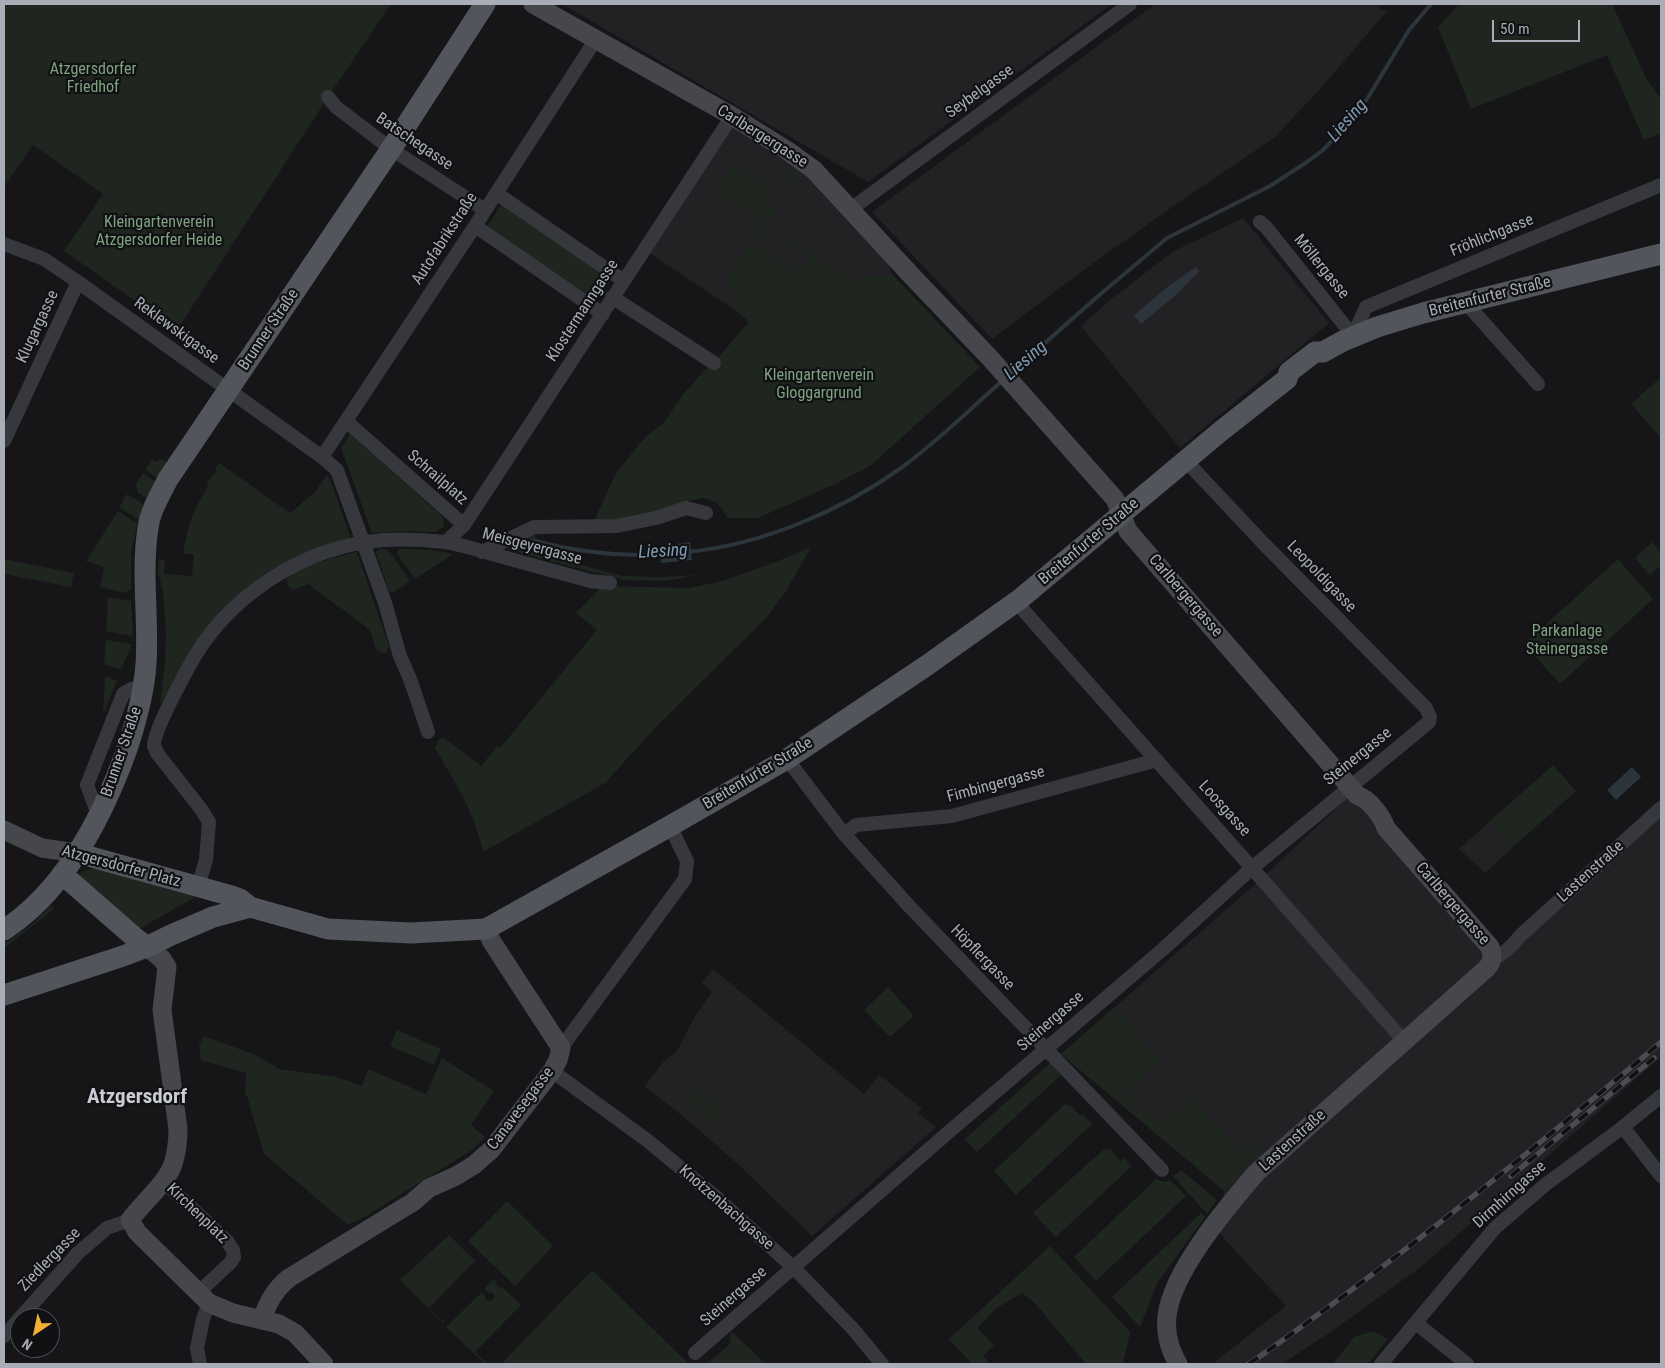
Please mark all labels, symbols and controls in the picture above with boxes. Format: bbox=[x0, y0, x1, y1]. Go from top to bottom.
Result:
scale bar bbox=[1495, 10, 1582, 42]
text: 50 m bbox=[1500, 20, 1530, 38]
park label: Atzgersdorfer Friedhof bbox=[50, 60, 136, 98]
street label: Seybelgasse bbox=[942, 61, 1018, 123]
water label: Liesing bbox=[1324, 95, 1372, 147]
street label: Carlbergergasse bbox=[713, 102, 811, 172]
street label: Batschegasse bbox=[372, 109, 456, 175]
street label: Autofabrikstraße bbox=[408, 189, 482, 289]
street label: Fröhlichgasse bbox=[1448, 211, 1536, 261]
park label: Kleingartenverein Atzgersdorfer Heide bbox=[96, 213, 222, 251]
street label: Möllergasse bbox=[1289, 231, 1353, 303]
street label: Klostermanngasse bbox=[543, 256, 623, 366]
street label: Breitenfurter Straße bbox=[1427, 273, 1553, 321]
street label: Brunner Straße bbox=[235, 286, 303, 374]
street label: Klugargasse bbox=[13, 288, 63, 366]
street label: Reklewskigasse bbox=[130, 294, 222, 368]
water label: Liesing bbox=[1000, 337, 1052, 385]
park label: Kleingartenverein Gloggargrund bbox=[764, 366, 874, 404]
street label: Schrailplatz bbox=[403, 446, 471, 510]
street label: Breitenfurter Straße bbox=[1035, 495, 1143, 589]
street label: Meisgeyergasse bbox=[480, 524, 584, 570]
street label: Leopoldigasse bbox=[1282, 537, 1360, 617]
water label: Liesing bbox=[638, 540, 688, 564]
street label: Carlbergergasse bbox=[1144, 551, 1226, 641]
park label: Parkanlage Steinergasse bbox=[1526, 622, 1608, 660]
street label: Brunner Straße bbox=[98, 704, 146, 800]
street label: Steinergasse bbox=[1320, 724, 1396, 790]
street label: Breitenfurter Straße bbox=[700, 734, 816, 814]
street label: Fimbingergasse bbox=[945, 763, 1047, 807]
street label: Loosgasse bbox=[1194, 777, 1254, 841]
street label: Lastenstraße bbox=[1554, 837, 1628, 907]
street label: Atzgersdorfer Platz bbox=[60, 842, 182, 892]
street label: Carlbergergasse bbox=[1411, 859, 1493, 949]
street label: Höpflergasse bbox=[946, 921, 1018, 995]
street label: Steinergasse bbox=[1014, 988, 1088, 1056]
street label: Canavesegasse bbox=[484, 1064, 558, 1154]
district label: Atzgersdorf bbox=[87, 1085, 187, 1111]
street label: Lastenstraße bbox=[1256, 1106, 1330, 1176]
street label: Dirmhirngasse bbox=[1470, 1157, 1550, 1233]
street label: Knotzenbachgasse bbox=[675, 1162, 777, 1254]
street label: Kirchenplatz bbox=[162, 1180, 232, 1248]
street label: Ziedlergasse bbox=[15, 1224, 85, 1296]
street label: Steinergasse bbox=[697, 1263, 771, 1331]
north arrow bbox=[10, 1308, 60, 1358]
text: N bbox=[19, 1336, 35, 1354]

